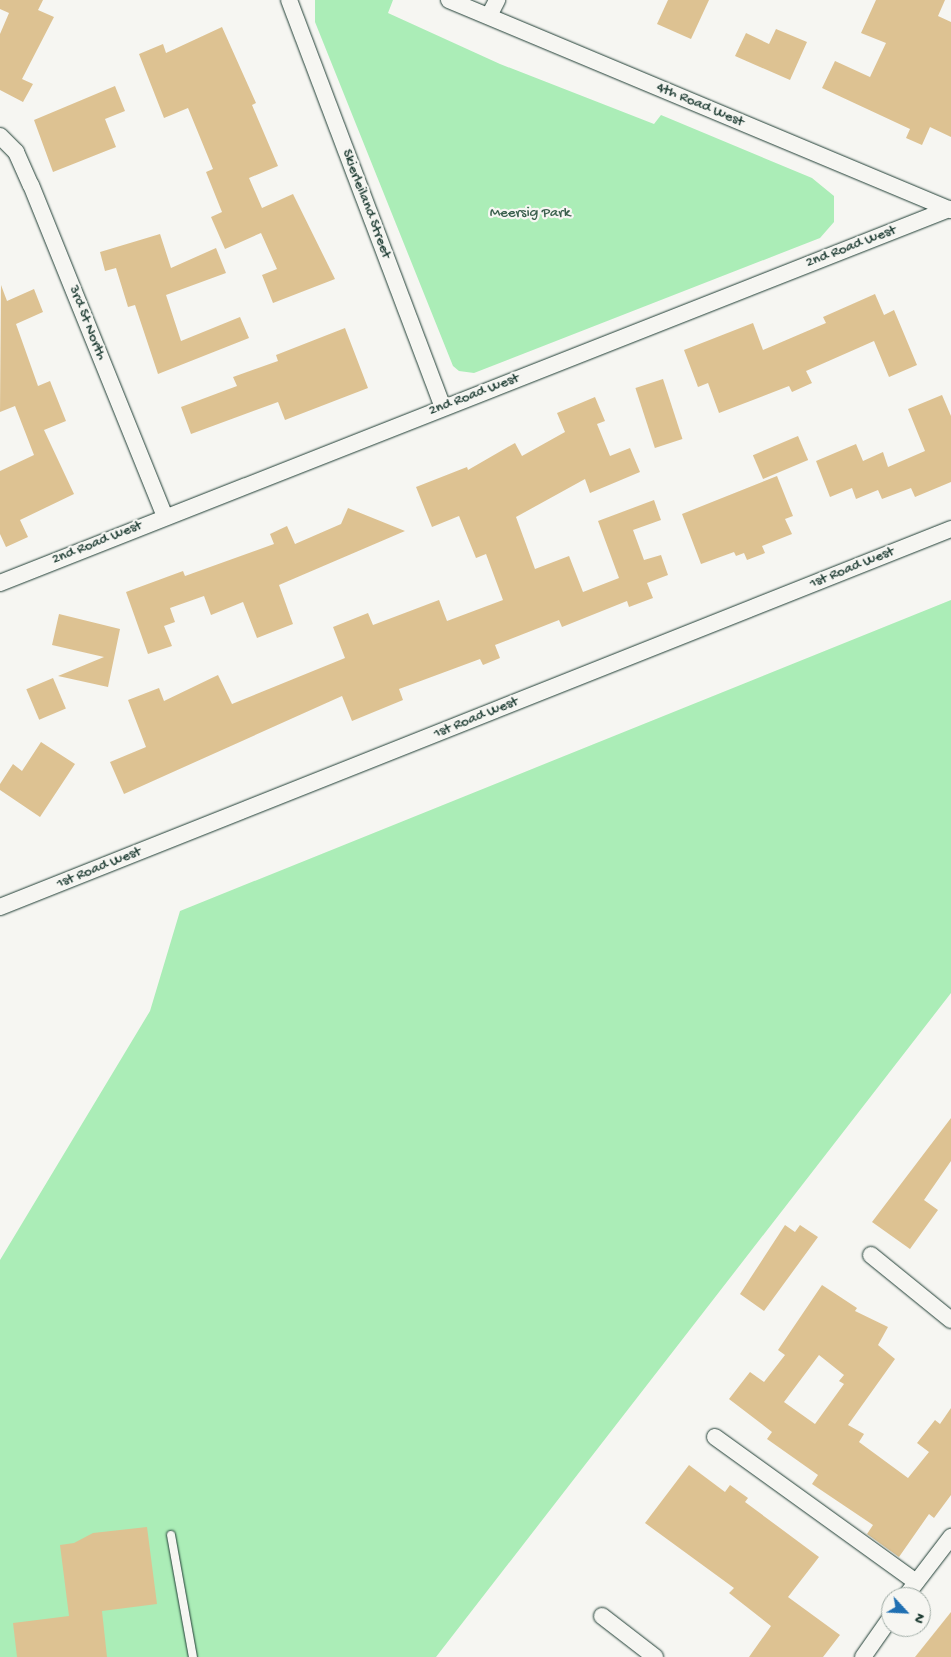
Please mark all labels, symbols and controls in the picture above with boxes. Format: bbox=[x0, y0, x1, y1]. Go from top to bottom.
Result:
street label: 4th Road West bbox=[654, 78, 746, 132]
street label: Skierleiland Street bbox=[337, 147, 395, 261]
park label: Meersig Park bbox=[490, 205, 570, 223]
street label: 2nd Road West bbox=[803, 222, 899, 272]
street label: 3rd St North bbox=[64, 283, 110, 363]
street label: 2nd Road West bbox=[426, 370, 522, 420]
street label: 2nd Road West bbox=[49, 517, 145, 569]
street label: 1st Road West bbox=[807, 543, 897, 593]
street label: 1st Road West bbox=[431, 693, 521, 743]
street label: 1st Road West bbox=[54, 843, 144, 893]
north arrow bbox=[881, 1587, 931, 1637]
text: N bbox=[910, 1610, 929, 1626]

